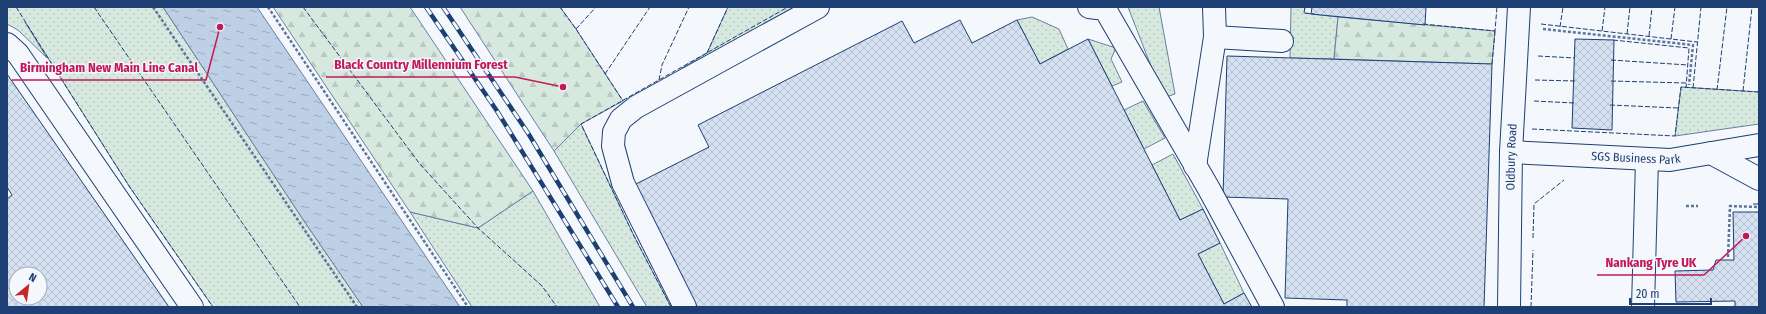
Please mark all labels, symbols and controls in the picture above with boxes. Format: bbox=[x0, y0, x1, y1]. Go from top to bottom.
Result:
callout: Black Country Millennium Forest bbox=[326, 52, 515, 77]
callout: Birmingham New Main Line Canal bbox=[12, 55, 206, 80]
text: Black Country Millennium Forest bbox=[334, 57, 508, 72]
text: Birmingham New Main Line Canal bbox=[20, 60, 198, 75]
street label: Oldbury Road bbox=[1504, 123, 1520, 191]
street label: SGS Business Park bbox=[1591, 149, 1682, 167]
callout: Nankang Tyre UK bbox=[1597, 250, 1704, 275]
text: Nankang Tyre UK bbox=[1606, 255, 1697, 270]
north arrow bbox=[8, 266, 48, 306]
text: N bbox=[27, 270, 39, 285]
scale bar bbox=[1630, 280, 1711, 306]
text: 20 m bbox=[1636, 287, 1660, 301]

